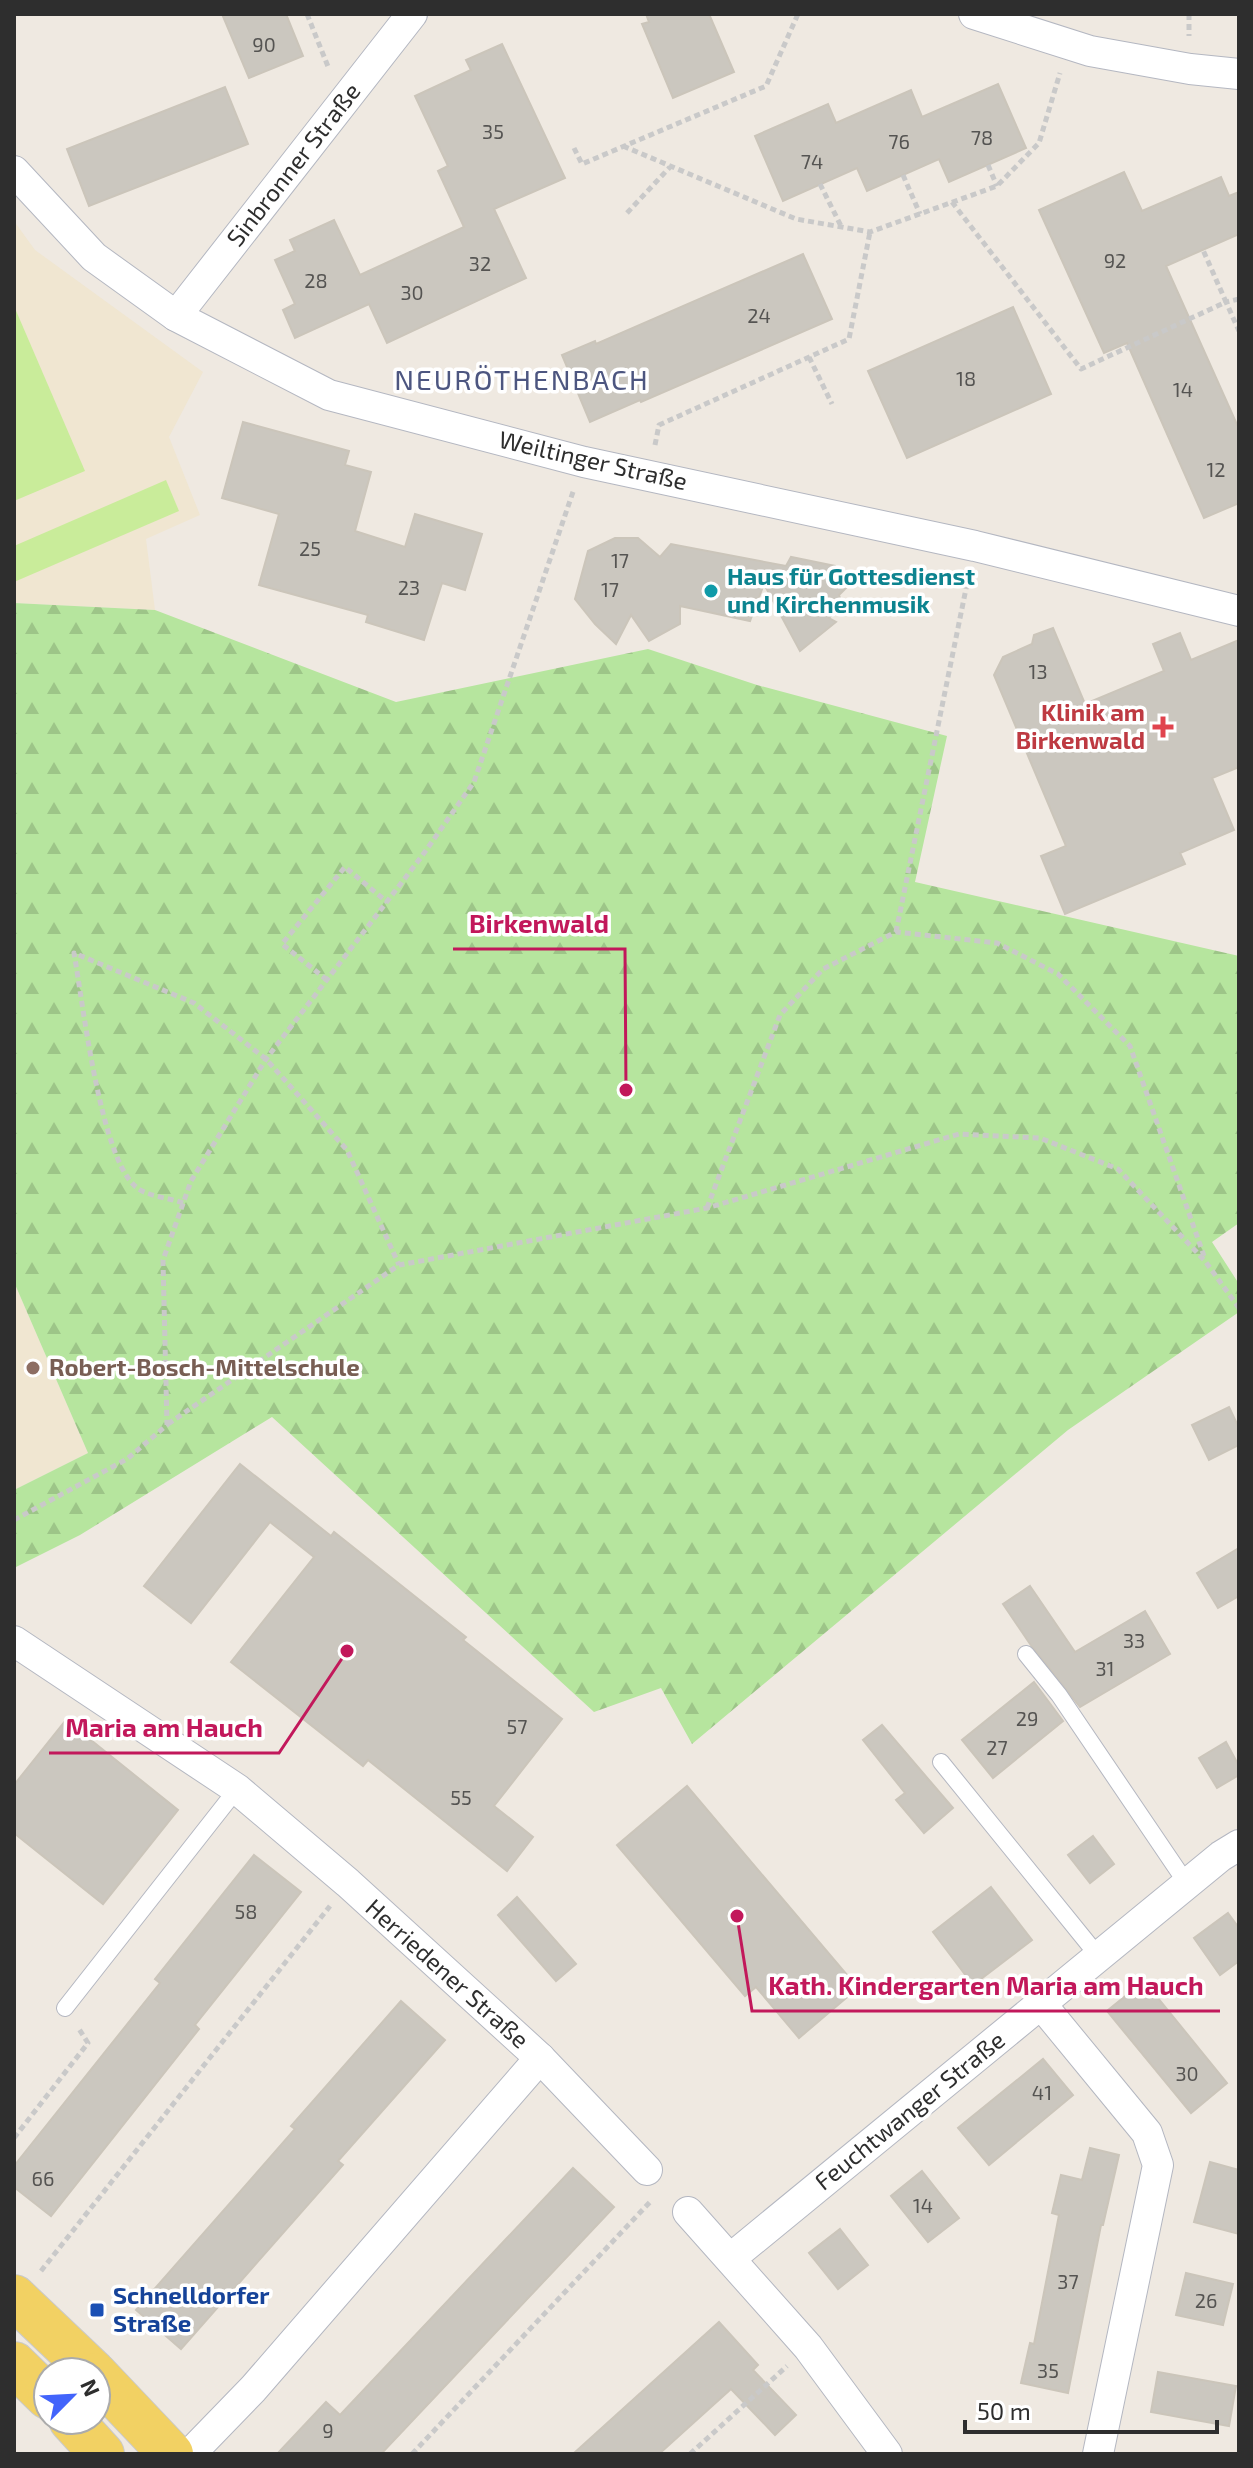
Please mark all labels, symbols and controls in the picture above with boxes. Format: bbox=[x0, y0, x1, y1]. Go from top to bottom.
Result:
house number: 90 bbox=[252, 32, 276, 56]
street label: Sinbronner Straße bbox=[220, 77, 366, 252]
house number: 35 bbox=[482, 119, 504, 143]
house number: 78 bbox=[971, 125, 993, 149]
house number: 76 bbox=[888, 129, 910, 153]
house number: 74 bbox=[801, 149, 823, 173]
house number: 92 bbox=[1104, 248, 1126, 272]
house number: 32 bbox=[469, 251, 491, 275]
house number: 28 bbox=[304, 268, 328, 292]
house number: 30 bbox=[400, 280, 424, 304]
house number: 24 bbox=[747, 303, 771, 327]
district label: NEURÖTHENBACH bbox=[394, 362, 650, 396]
house number: 18 bbox=[956, 366, 976, 390]
house number: 14 bbox=[1173, 377, 1193, 401]
street label: Weiltinger Straße bbox=[496, 424, 690, 495]
house number: 12 bbox=[1206, 457, 1226, 481]
house number: 25 bbox=[299, 536, 321, 560]
house number: 17 bbox=[611, 548, 629, 572]
place label: Haus für Gottesdienst und Kirchenmusik bbox=[727, 561, 975, 618]
house number: 23 bbox=[398, 575, 420, 599]
house number: 17 bbox=[601, 577, 619, 601]
marker: Haus für Gottesdienst und Kirchenmusik bbox=[702, 582, 720, 600]
house number: 13 bbox=[1028, 659, 1048, 683]
place label: Klinik am Birkenwald bbox=[1016, 697, 1145, 754]
marker: Klinik am Birkenwald bbox=[1152, 716, 1174, 738]
callout: Birkenwald bbox=[453, 899, 625, 949]
text: Birkenwald bbox=[469, 907, 609, 938]
place label: Robert-Bosch-Mittelschule bbox=[49, 1352, 360, 1381]
marker: Robert-Bosch-Mittelschule bbox=[24, 1359, 42, 1377]
house number: 33 bbox=[1123, 1628, 1145, 1652]
house number: 31 bbox=[1095, 1656, 1115, 1680]
callout: Maria am Hauch bbox=[49, 1703, 279, 1753]
house number: 29 bbox=[1016, 1706, 1038, 1730]
text: Maria am Hauch bbox=[65, 1711, 263, 1742]
house number: 57 bbox=[507, 1714, 527, 1738]
house number: 27 bbox=[986, 1735, 1008, 1759]
house number: 55 bbox=[450, 1785, 472, 1809]
street label: Herriedener Straße bbox=[361, 1892, 535, 2054]
house number: 58 bbox=[235, 1899, 257, 1923]
callout: Kath. Kindergarten Maria am Hauch bbox=[752, 1961, 1220, 2011]
text: Kath. Kindergarten Maria am Hauch bbox=[768, 1969, 1204, 2000]
street label: Feuchtwanger Straße bbox=[808, 2024, 1010, 2195]
house number: 30 bbox=[1175, 2061, 1199, 2085]
house number: 41 bbox=[1032, 2080, 1052, 2104]
house number: 66 bbox=[32, 2166, 54, 2190]
house number: 14 bbox=[913, 2193, 933, 2217]
house number: 37 bbox=[1057, 2269, 1079, 2293]
place label: Schnelldorfer Straße bbox=[113, 2280, 270, 2337]
house number: 26 bbox=[1195, 2288, 1217, 2312]
marker: Schnelldorfer Straße bbox=[88, 2301, 106, 2319]
north arrow bbox=[32, 2356, 112, 2436]
house number: 35 bbox=[1037, 2358, 1059, 2382]
text: N bbox=[76, 2375, 106, 2400]
scale bar bbox=[965, 2384, 1217, 2434]
text: 50 m bbox=[977, 2396, 1031, 2425]
house number: 9 bbox=[322, 2418, 334, 2442]

